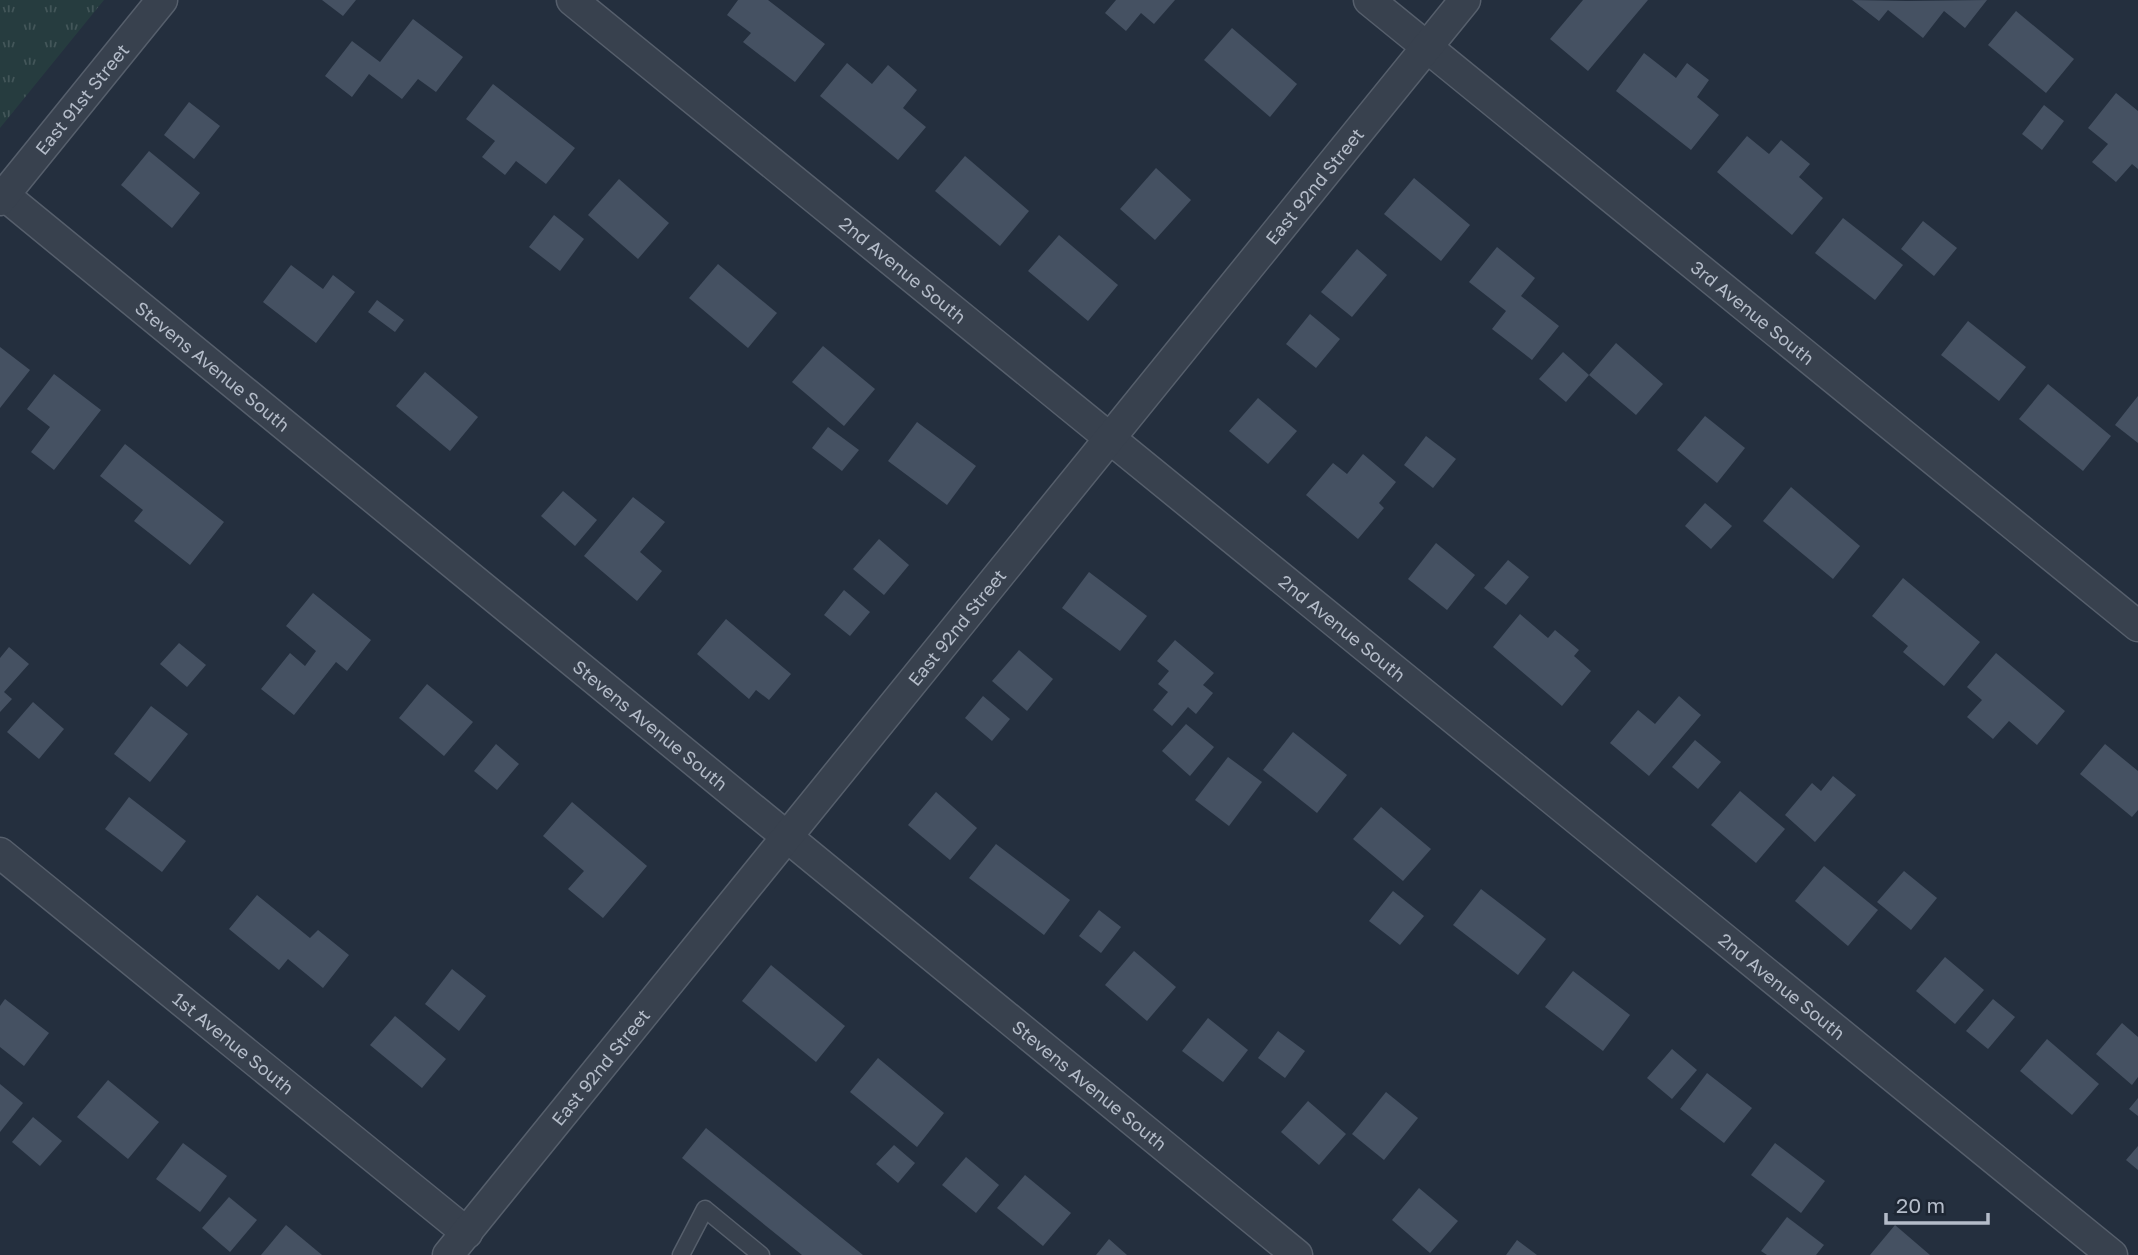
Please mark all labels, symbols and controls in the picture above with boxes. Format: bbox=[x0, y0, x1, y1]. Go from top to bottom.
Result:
street label: East 91st Street bbox=[30, 39, 133, 159]
street label: East 92nd Street bbox=[1261, 123, 1368, 249]
street label: 2nd Avenue South bbox=[835, 212, 971, 328]
street label: 3rd Avenue South bbox=[1687, 256, 1819, 369]
street label: Stevens Avenue South bbox=[131, 296, 295, 436]
street label: East 92nd Street bbox=[903, 565, 1010, 690]
street label: 2nd Avenue South bbox=[1275, 570, 1410, 686]
street label: Stevens Avenue South bbox=[569, 655, 732, 795]
street label: 2nd Avenue South bbox=[1714, 928, 1850, 1044]
street label: 1st Avenue South bbox=[169, 987, 298, 1099]
street label: East 92nd Street bbox=[547, 1004, 654, 1130]
street label: Stevens Avenue South bbox=[1008, 1015, 1172, 1155]
scale bar bbox=[1886, 1182, 1988, 1226]
text: 20 m bbox=[1896, 1192, 1945, 1218]

